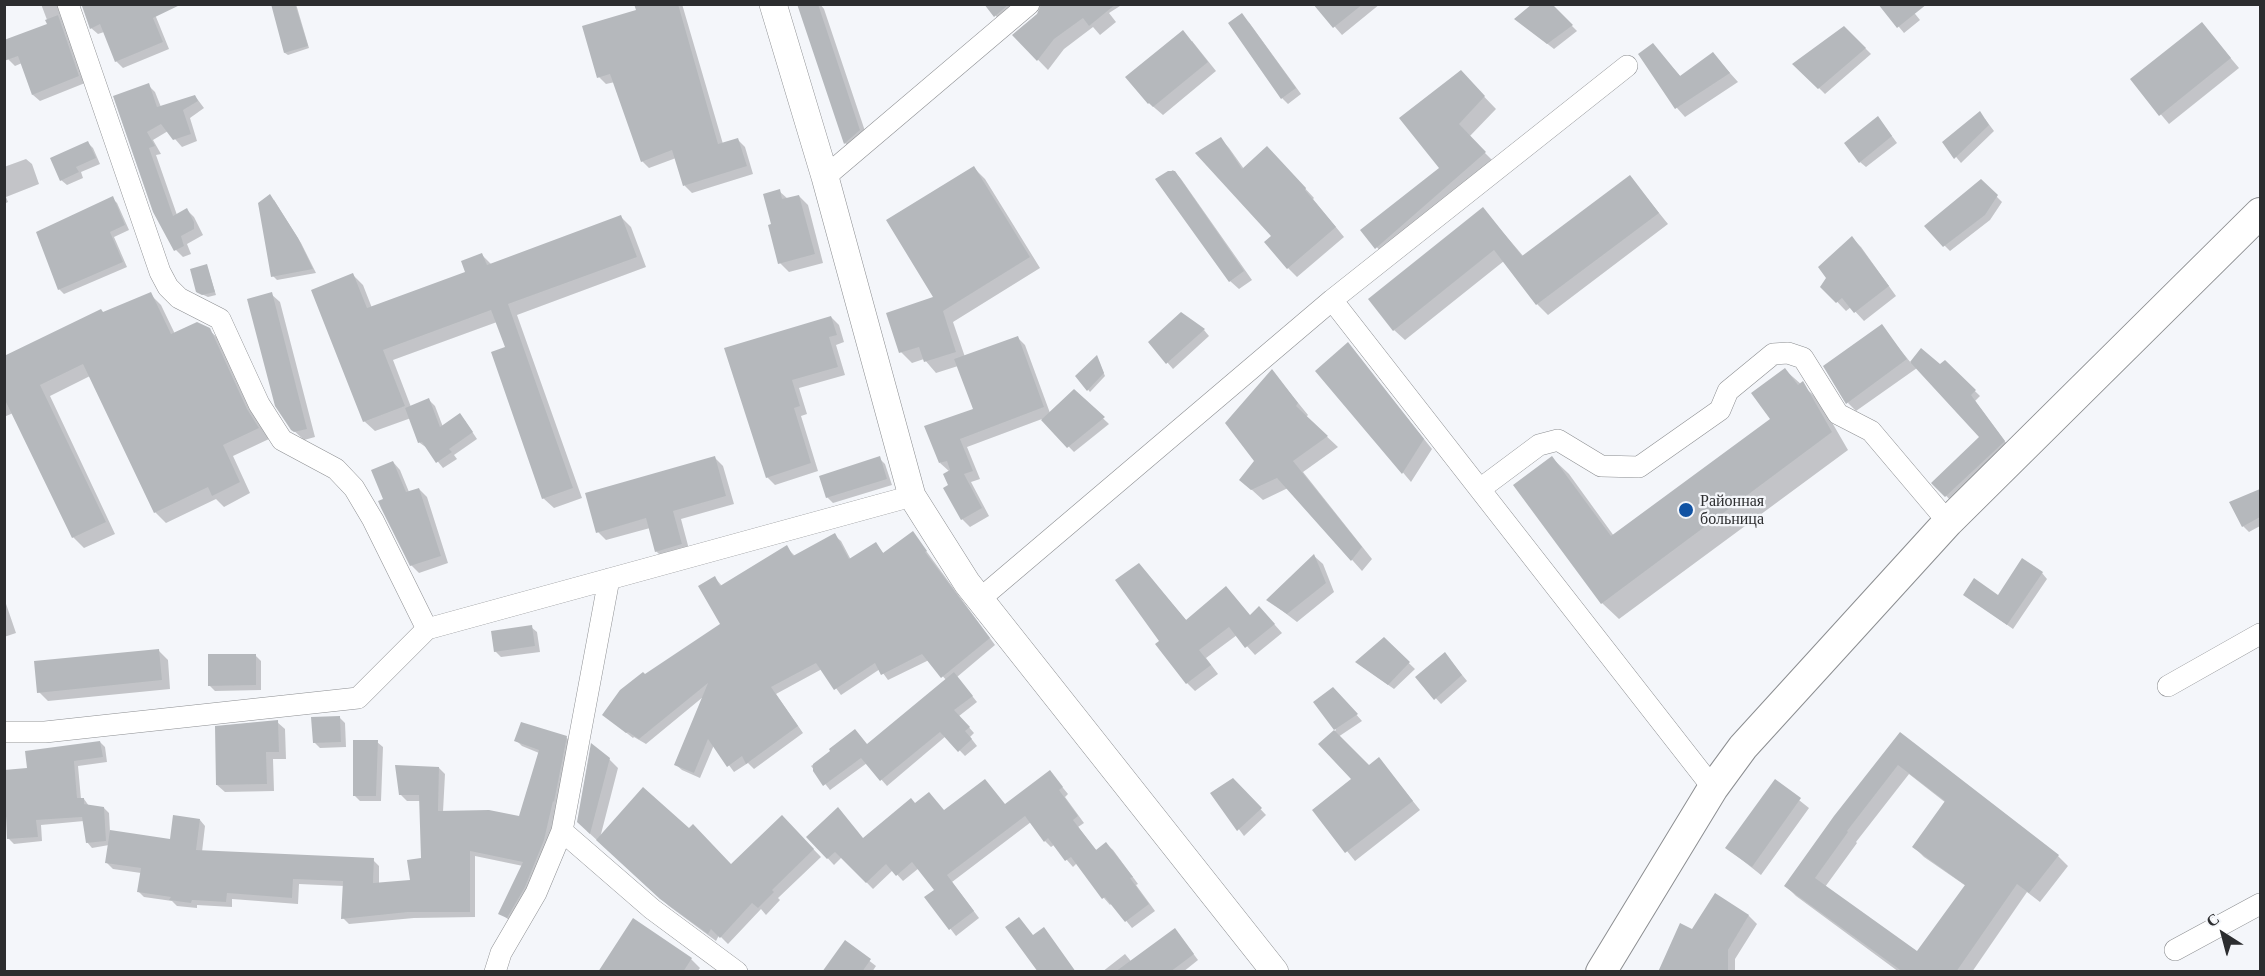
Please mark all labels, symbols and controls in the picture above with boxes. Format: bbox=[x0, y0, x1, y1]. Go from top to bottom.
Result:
place label: Районная больница bbox=[1700, 491, 1764, 529]
marker: Районная больница bbox=[1677, 501, 1695, 519]
north arrow bbox=[2193, 904, 2253, 964]
text: С bbox=[2202, 908, 2223, 931]

